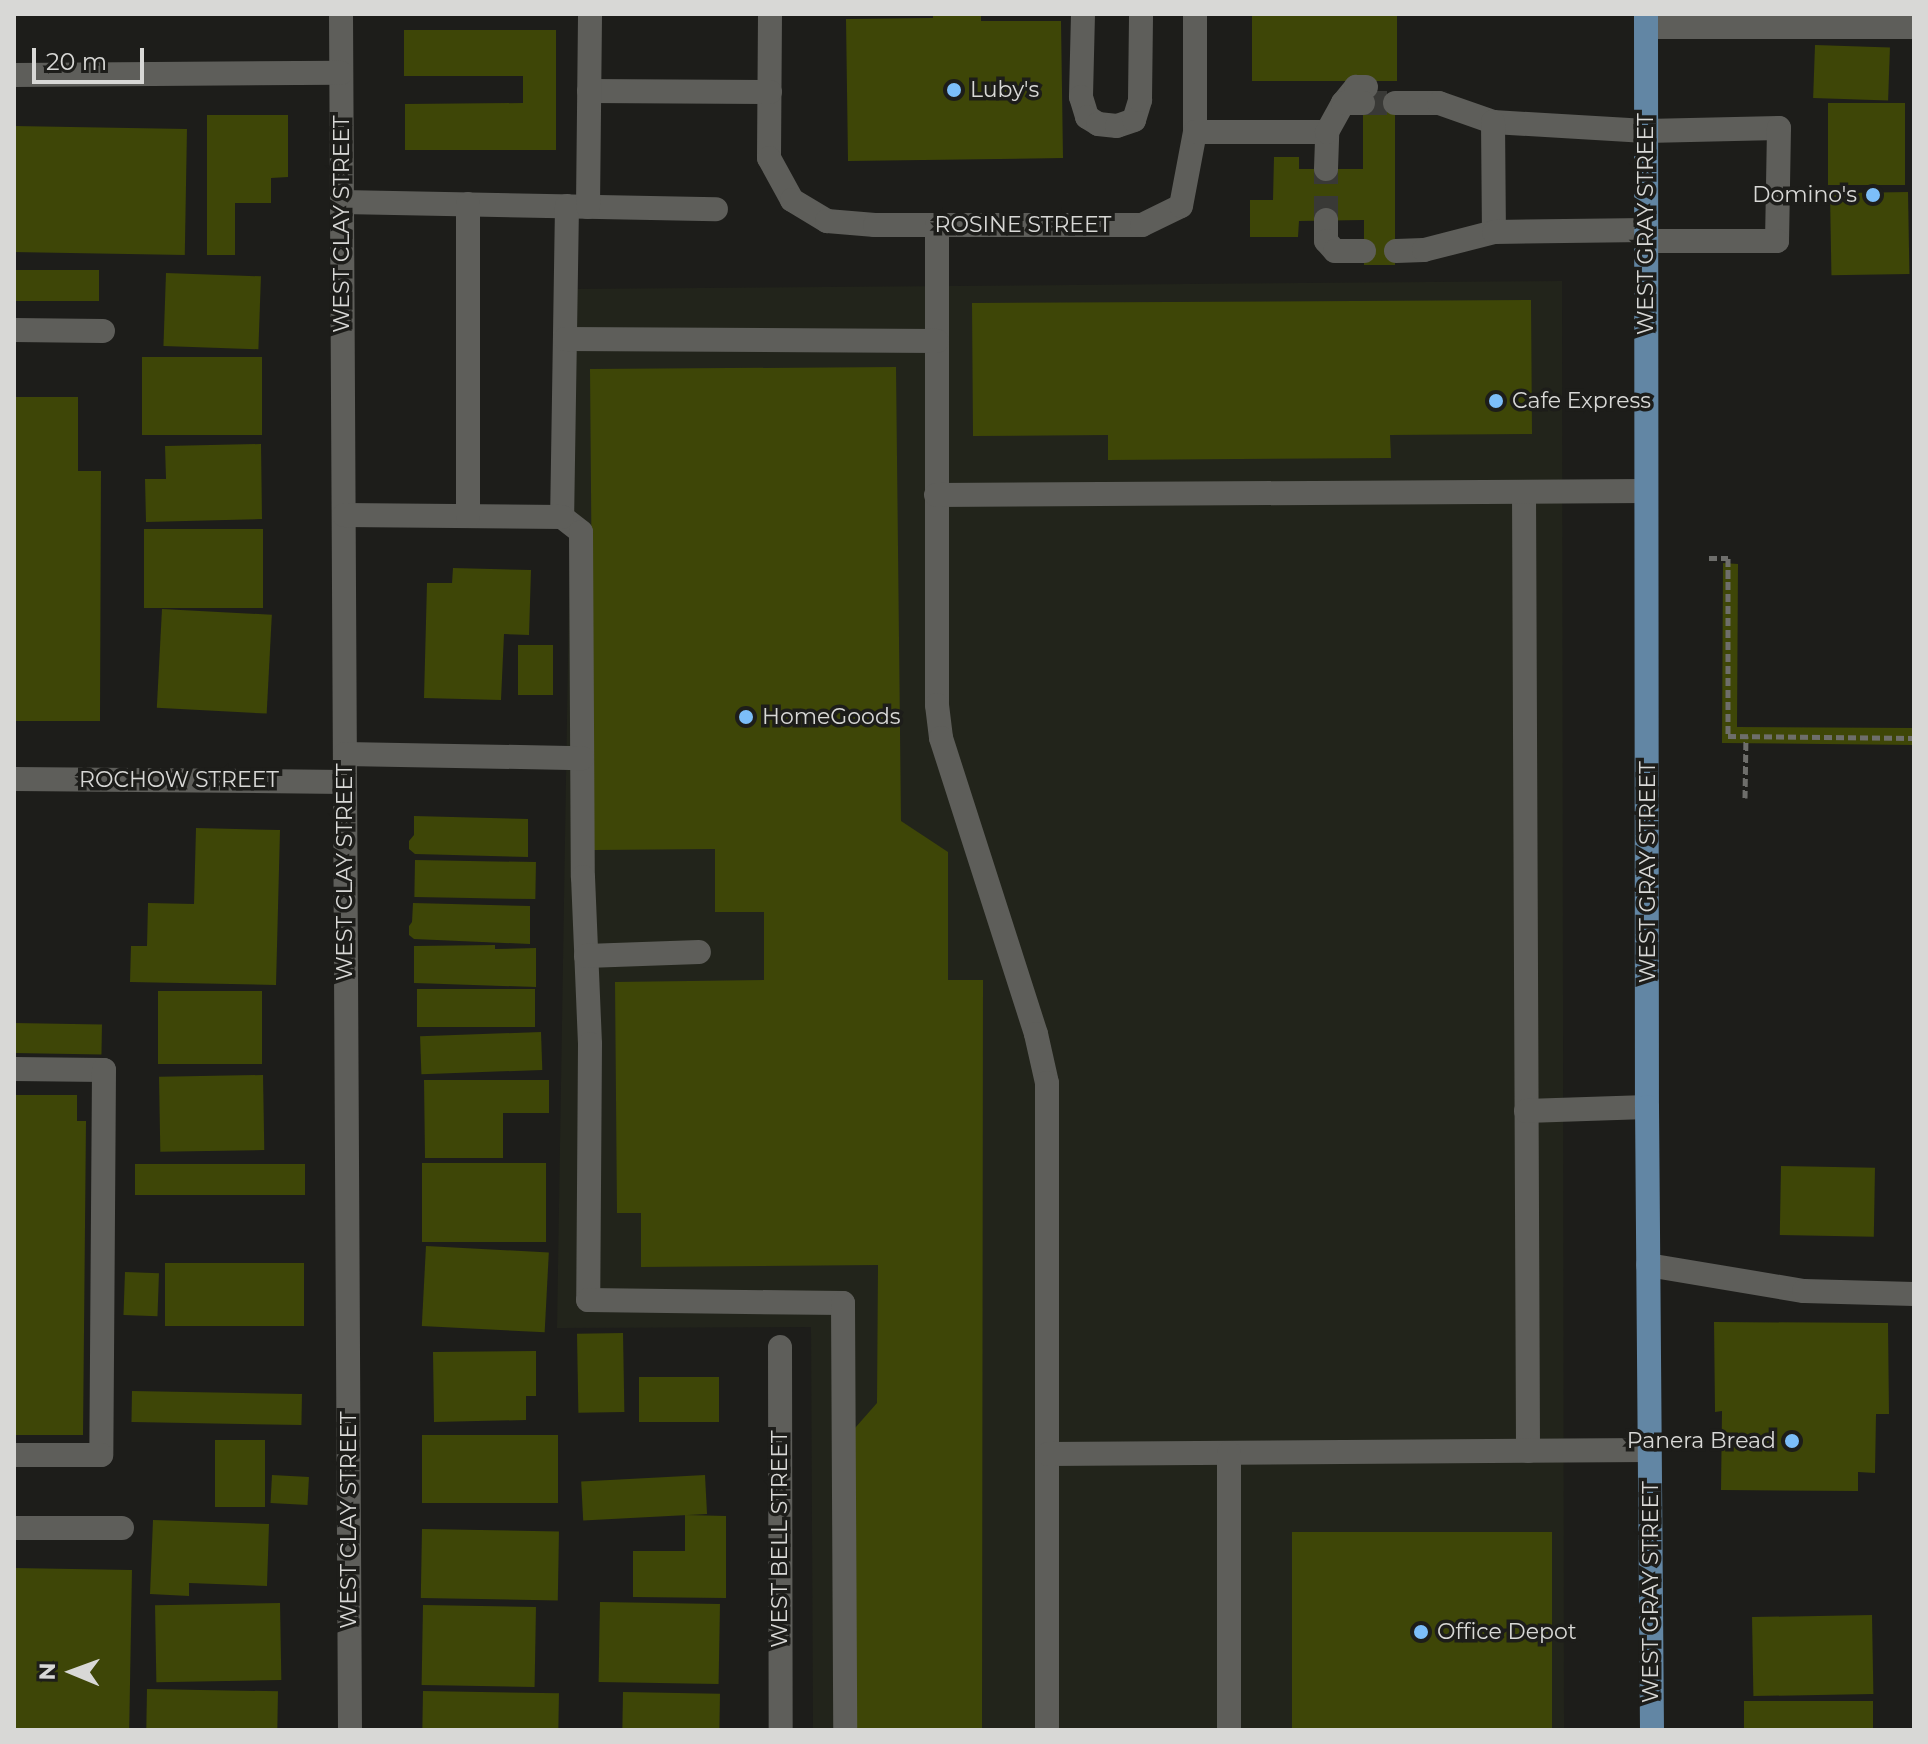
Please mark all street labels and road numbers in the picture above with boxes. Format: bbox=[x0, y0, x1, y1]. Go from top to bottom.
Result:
street label: WEST GRAY STREET bbox=[1633, 113, 1659, 335]
street label: WEST CLAY STREET bbox=[329, 115, 355, 333]
street label: ROSINE STREET bbox=[935, 212, 1111, 238]
street label: WEST GRAY STREET bbox=[1635, 761, 1661, 983]
street label: WEST CLAY STREET bbox=[332, 763, 358, 981]
street label: ROCHOW STREET bbox=[79, 767, 279, 793]
street label: WEST CLAY STREET bbox=[336, 1411, 362, 1629]
street label: WEST BELL STREET bbox=[767, 1430, 793, 1648]
street label: WEST GRAY STREET bbox=[1638, 1481, 1664, 1703]

